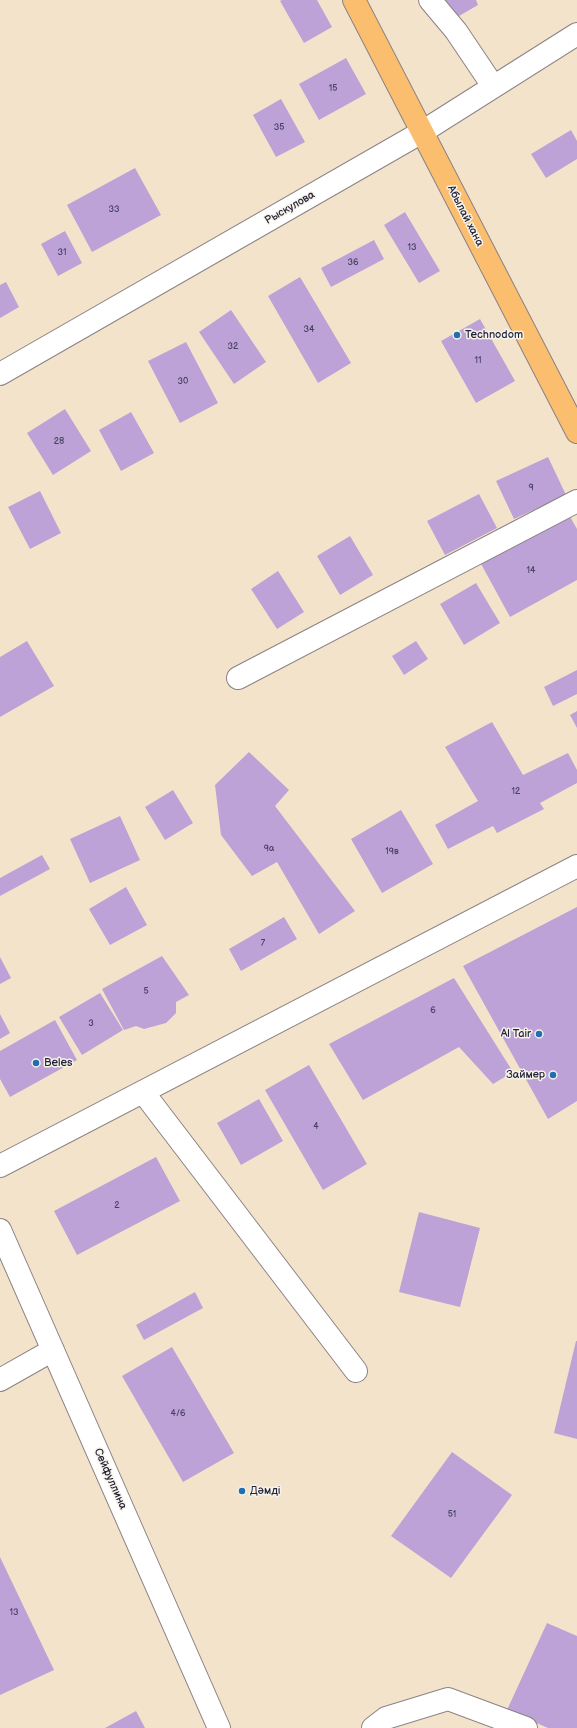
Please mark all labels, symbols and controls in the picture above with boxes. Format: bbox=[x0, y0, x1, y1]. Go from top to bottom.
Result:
house number: 15 bbox=[329, 84, 337, 94]
house number: 35 bbox=[274, 123, 284, 133]
street label: Абылай хана bbox=[444, 183, 486, 249]
street label: Рыскулова bbox=[263, 188, 317, 228]
house number: 33 bbox=[108, 205, 120, 215]
house number: 13 bbox=[407, 243, 417, 253]
house number: 31 bbox=[57, 248, 67, 258]
house number: 36 bbox=[347, 258, 359, 268]
house number: 34 bbox=[303, 325, 315, 335]
place label: Technodom bbox=[465, 328, 523, 342]
marker: Technodom bbox=[452, 330, 462, 340]
house number: 32 bbox=[228, 342, 238, 352]
house number: 11 bbox=[475, 356, 481, 366]
house number: 30 bbox=[178, 377, 188, 387]
house number: 28 bbox=[54, 437, 64, 447]
house number: 9 bbox=[528, 483, 534, 493]
house number: 14 bbox=[527, 566, 535, 576]
house number: 12 bbox=[512, 787, 520, 797]
house number: 9а bbox=[264, 844, 274, 854]
house number: 19в bbox=[385, 847, 399, 857]
house number: 7 bbox=[261, 939, 265, 949]
house number: 5 bbox=[143, 987, 149, 997]
house number: 6 bbox=[430, 1006, 436, 1016]
house number: 3 bbox=[88, 1019, 94, 1029]
place label: Al Tair bbox=[501, 1027, 531, 1041]
marker: Al Tair bbox=[534, 1029, 544, 1039]
place label: Beles bbox=[44, 1056, 72, 1070]
marker: Beles bbox=[31, 1058, 41, 1068]
place label: Займер bbox=[506, 1068, 545, 1082]
marker: Займер bbox=[548, 1070, 558, 1080]
house number: 4 bbox=[313, 1122, 319, 1132]
house number: 2 bbox=[114, 1201, 120, 1211]
house number: 4/6 bbox=[170, 1409, 186, 1419]
street label: Сейфуллина bbox=[91, 1446, 129, 1512]
place label: Дәмді bbox=[250, 1484, 281, 1498]
marker: Дәмді bbox=[237, 1486, 247, 1496]
house number: 51 bbox=[448, 1510, 456, 1520]
house number: 13 bbox=[9, 1608, 19, 1618]

